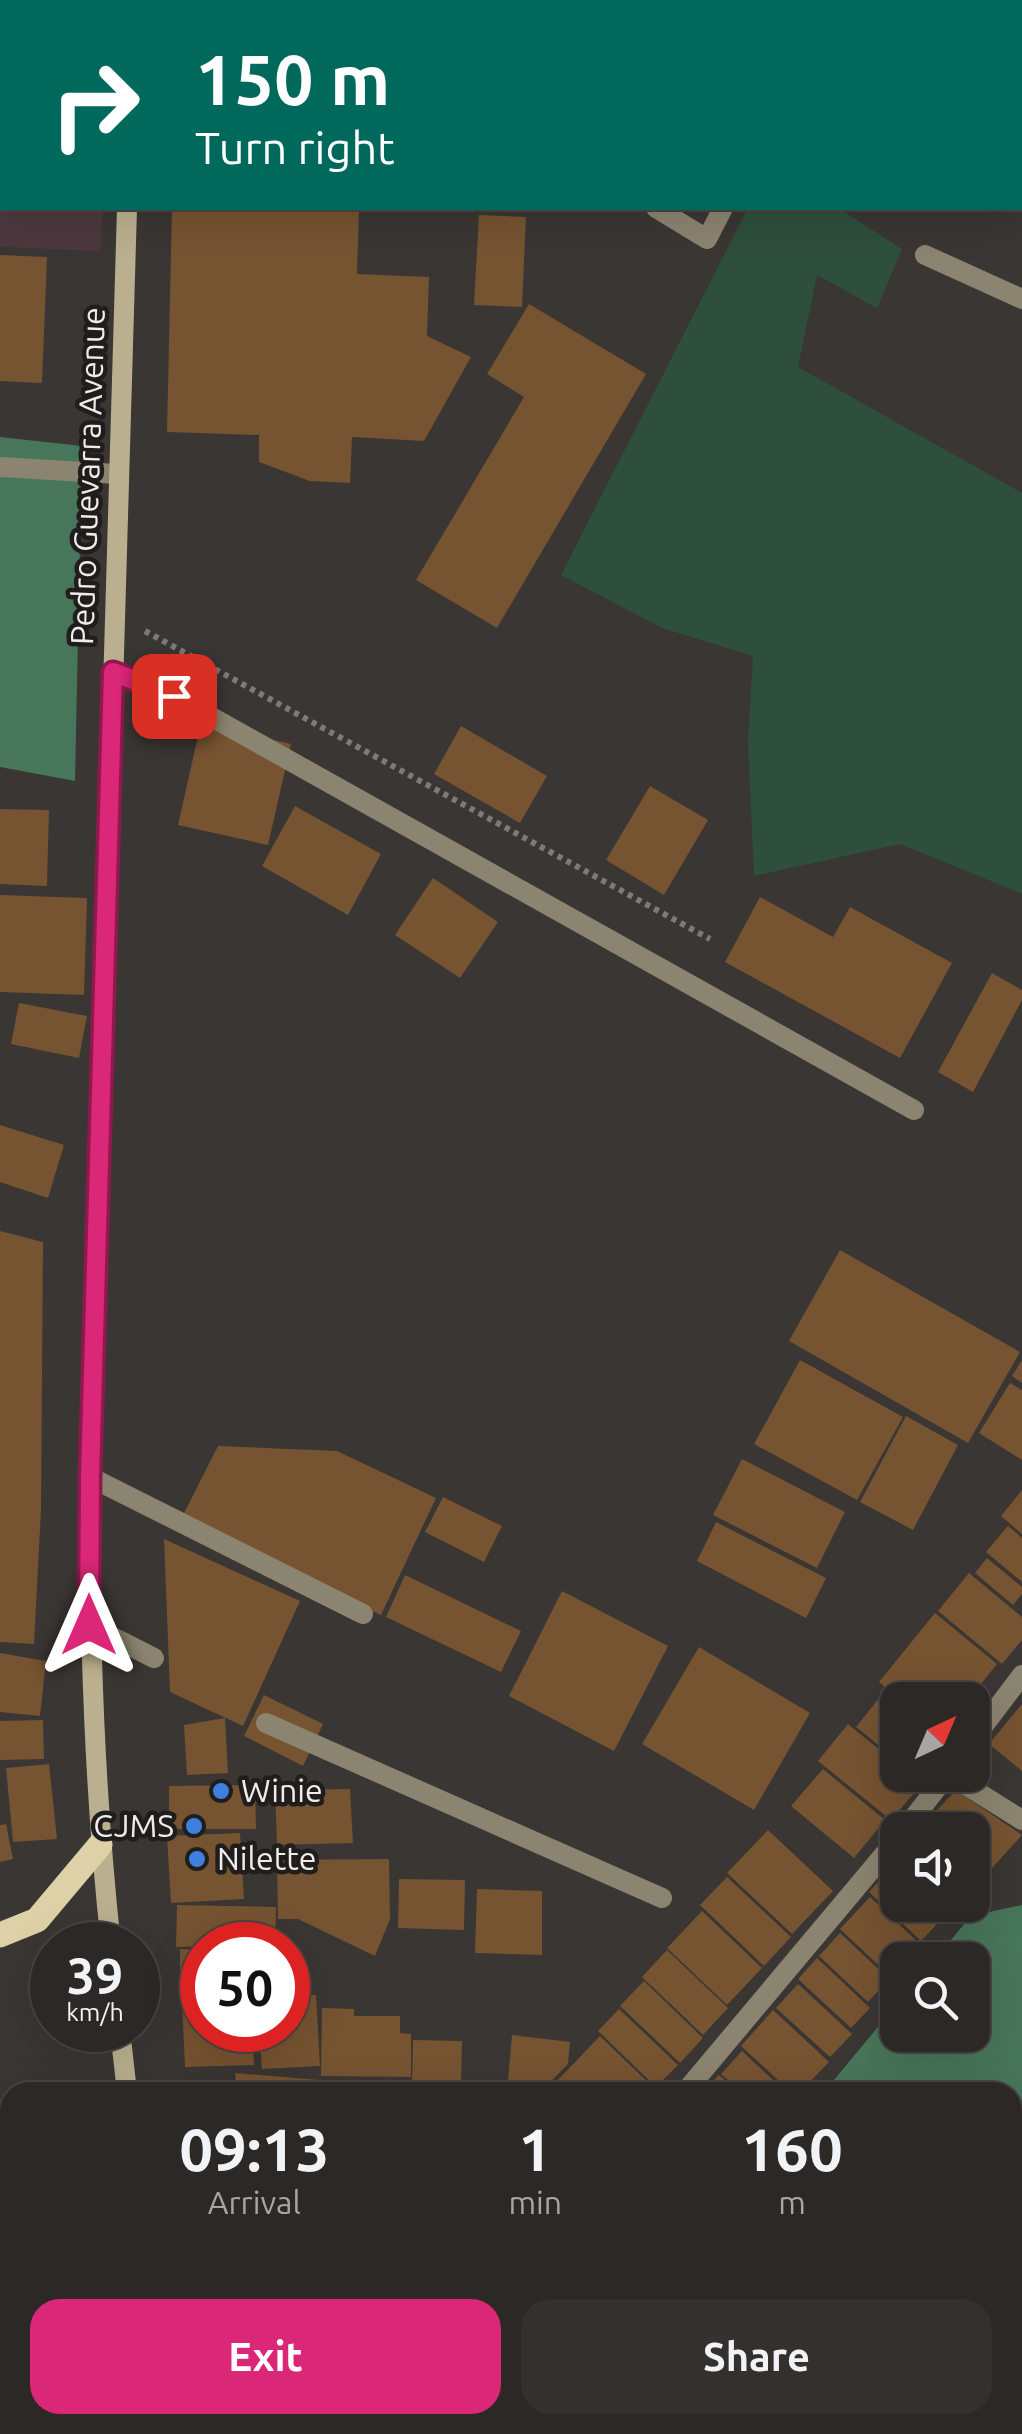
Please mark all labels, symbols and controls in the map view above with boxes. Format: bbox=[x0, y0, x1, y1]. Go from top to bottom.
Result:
icon: right bbox=[30, 40, 160, 170]
text: 150 m bbox=[195, 40, 390, 118]
text: Turn right bbox=[195, 122, 395, 173]
street label: Pedro Guevarra Avenue bbox=[63, 306, 111, 646]
pin bbox=[132, 654, 217, 739]
icon: arrive bbox=[147, 669, 202, 724]
position arrow bbox=[37, 1573, 141, 1677]
north arrow bbox=[880, 1682, 990, 1792]
map controls bbox=[880, 1682, 990, 2052]
place label: Winie bbox=[241, 1772, 323, 1808]
marker: Winie bbox=[210, 1780, 232, 1802]
place label: CJMS bbox=[93, 1807, 174, 1843]
button: sound bbox=[880, 1812, 990, 1922]
marker: CJMS bbox=[183, 1815, 205, 1837]
place label: Nilette bbox=[217, 1840, 316, 1876]
marker: Nilette bbox=[186, 1848, 208, 1870]
speed limit sign: 50 bbox=[180, 1922, 310, 2052]
button: search bbox=[880, 1942, 990, 2052]
text: 39 bbox=[67, 1947, 123, 2003]
text: km/h bbox=[66, 1998, 124, 2026]
text: 09:13 bbox=[179, 2115, 329, 2182]
text: 1 bbox=[518, 2115, 552, 2182]
text: 160 bbox=[741, 2115, 843, 2182]
text: Arrival bbox=[208, 2184, 301, 2220]
text: min bbox=[508, 2184, 562, 2220]
text: m bbox=[778, 2184, 806, 2220]
button: Exit bbox=[30, 2299, 501, 2414]
button: Share bbox=[521, 2299, 992, 2414]

